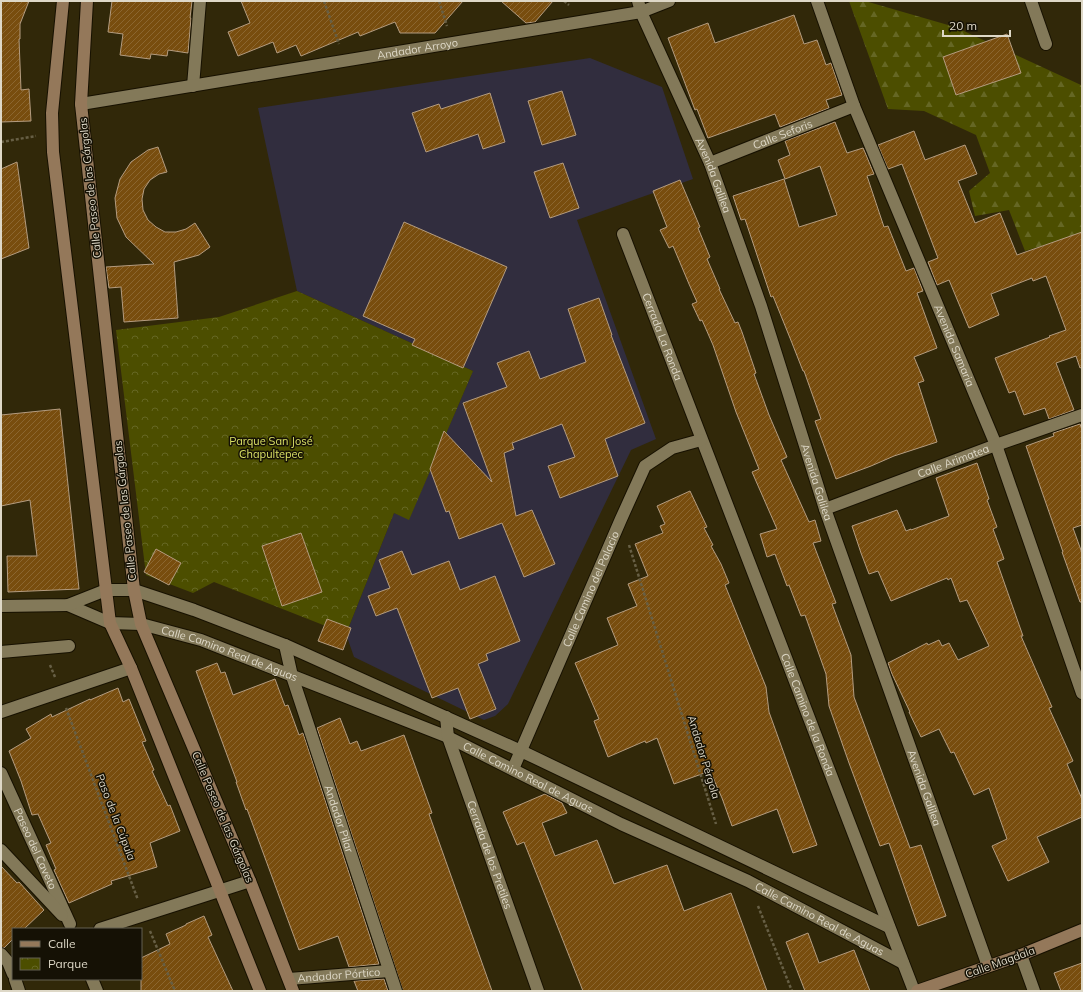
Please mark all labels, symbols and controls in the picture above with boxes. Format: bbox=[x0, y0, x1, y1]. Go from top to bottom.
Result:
scale bar bbox=[943, 12, 1010, 38]
text: 20 m bbox=[949, 18, 977, 33]
street label: Andador Arroyo bbox=[376, 35, 459, 62]
street label: Calle Seforis bbox=[751, 116, 814, 152]
street label: Calle Paseo de las Gárgolas bbox=[76, 117, 104, 259]
street label: Avenida Galilea bbox=[692, 135, 734, 215]
street label: Cerrada La Ronda bbox=[639, 291, 686, 382]
street label: Avenida Samaria bbox=[931, 302, 978, 389]
park label: Parque San José Chapultepec bbox=[229, 434, 313, 461]
street label: Calle Paseo de las Gárgolas bbox=[111, 440, 139, 582]
street label: Calle Arimatea bbox=[916, 441, 991, 481]
street label: Avenida Galilea bbox=[798, 442, 836, 522]
street label: Calle Camino del Palacio bbox=[559, 529, 622, 649]
street label: Calle Camino Real de Aguas bbox=[160, 623, 300, 684]
street label: Calle Camino de la Ronda bbox=[778, 651, 838, 778]
street label: Andador Pérgola bbox=[685, 714, 723, 800]
street label: Calle Camino Real de Aguas bbox=[461, 739, 596, 816]
street label: Avenida Galilea bbox=[904, 748, 944, 828]
street label: Calle Paseo de las Gárgolas bbox=[189, 749, 257, 885]
street label: Paso de la Cúpula bbox=[93, 772, 139, 862]
street label: Andador Pilar bbox=[321, 783, 357, 854]
street label: Cerrada de los Pretiles bbox=[464, 799, 515, 911]
street label: Paseo del Caveto bbox=[11, 806, 60, 891]
street label: Calle Camino Real de Aguas bbox=[753, 879, 887, 959]
legend bbox=[12, 928, 142, 980]
text: Calle bbox=[48, 936, 75, 951]
street label: Calle Magdala bbox=[963, 943, 1037, 981]
text: Parque bbox=[48, 956, 88, 971]
street label: Andador Pórtico bbox=[297, 965, 381, 985]

